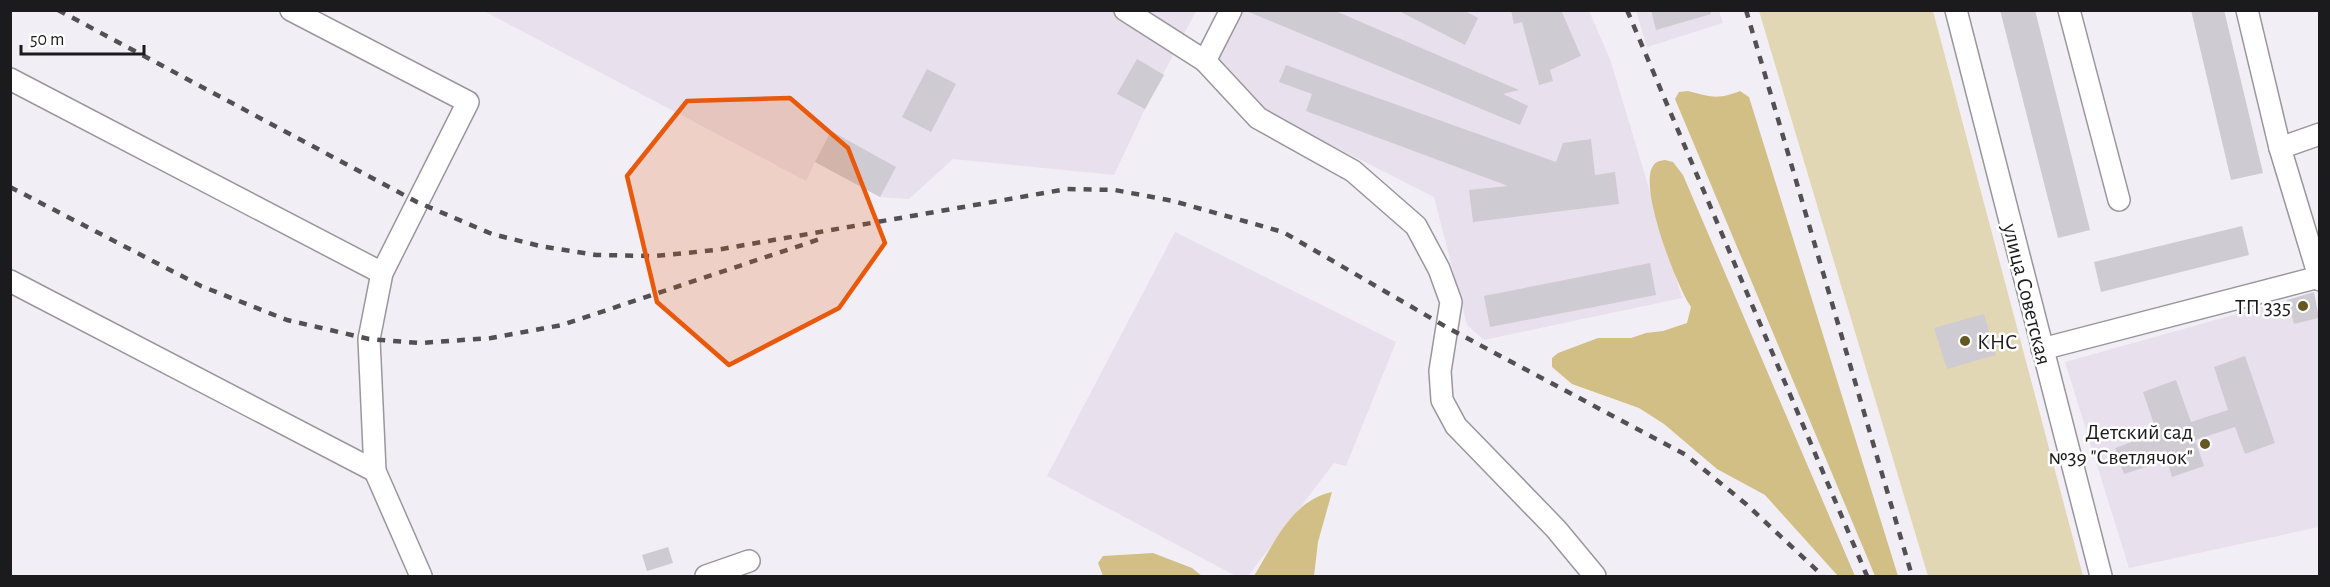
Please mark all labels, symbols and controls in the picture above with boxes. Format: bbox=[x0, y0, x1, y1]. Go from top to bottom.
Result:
scale bar bbox=[21, 18, 144, 56]
text: 50 m bbox=[30, 31, 64, 49]
street label: улица Советская bbox=[1999, 220, 2055, 367]
place label: ТП 335 bbox=[2235, 296, 2291, 318]
marker: ТП 335 bbox=[2296, 299, 2310, 313]
place label: КНС bbox=[1977, 331, 2017, 353]
marker: КНС bbox=[1958, 334, 1972, 348]
place label: Детский сад №39 "Светлячок" bbox=[2048, 421, 2193, 468]
marker: Детский сад №39 "Светлячок" bbox=[2198, 437, 2212, 451]

